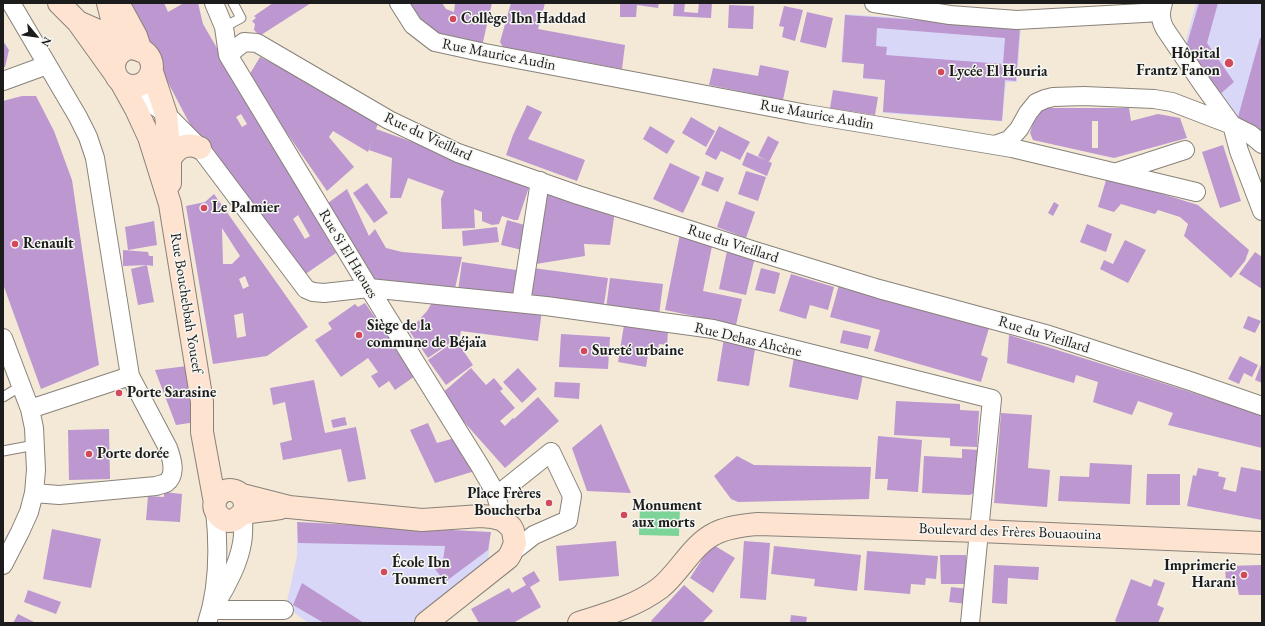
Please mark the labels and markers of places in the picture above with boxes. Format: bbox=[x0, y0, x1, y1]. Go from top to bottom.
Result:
place label: Collège Ibn Haddad bbox=[461, 10, 586, 28]
marker: Collège Ibn Haddad bbox=[448, 14, 458, 24]
place label: Hôpital Frantz Fanon bbox=[1136, 45, 1220, 80]
marker: Hôpital Frantz Fanon bbox=[1223, 57, 1235, 69]
place label: Lycée El Houria bbox=[949, 63, 1048, 81]
marker: Lycée El Houria bbox=[936, 67, 946, 77]
place label: Le Palmier bbox=[212, 199, 279, 217]
marker: Le Palmier bbox=[199, 203, 209, 213]
place label: Renault bbox=[23, 235, 74, 253]
marker: Renault bbox=[10, 239, 20, 249]
place label: Siège de la commune de Béjaïa bbox=[367, 317, 486, 352]
marker: Siège de la commune de Béjaïa bbox=[354, 330, 364, 340]
place label: Sureté urbaine bbox=[592, 342, 684, 360]
marker: Sureté urbaine bbox=[579, 346, 589, 356]
place label: Porte Sarasine bbox=[127, 384, 216, 402]
marker: Porte Sarasine bbox=[114, 388, 124, 398]
place label: Porte dorée bbox=[97, 445, 169, 463]
marker: Porte dorée bbox=[84, 449, 94, 459]
place label: Place Frères Boucherba bbox=[467, 485, 541, 520]
place label: Monument aux morts bbox=[632, 497, 702, 532]
marker: Place Frères Boucherba bbox=[544, 498, 554, 508]
marker: Monument aux morts bbox=[619, 510, 629, 520]
place label: École Ibn Toumert bbox=[392, 554, 450, 589]
place label: Imprimerie Harani bbox=[1164, 557, 1236, 592]
marker: École Ibn Toumert bbox=[379, 567, 389, 577]
marker: Imprimerie Harani bbox=[1239, 570, 1249, 580]

